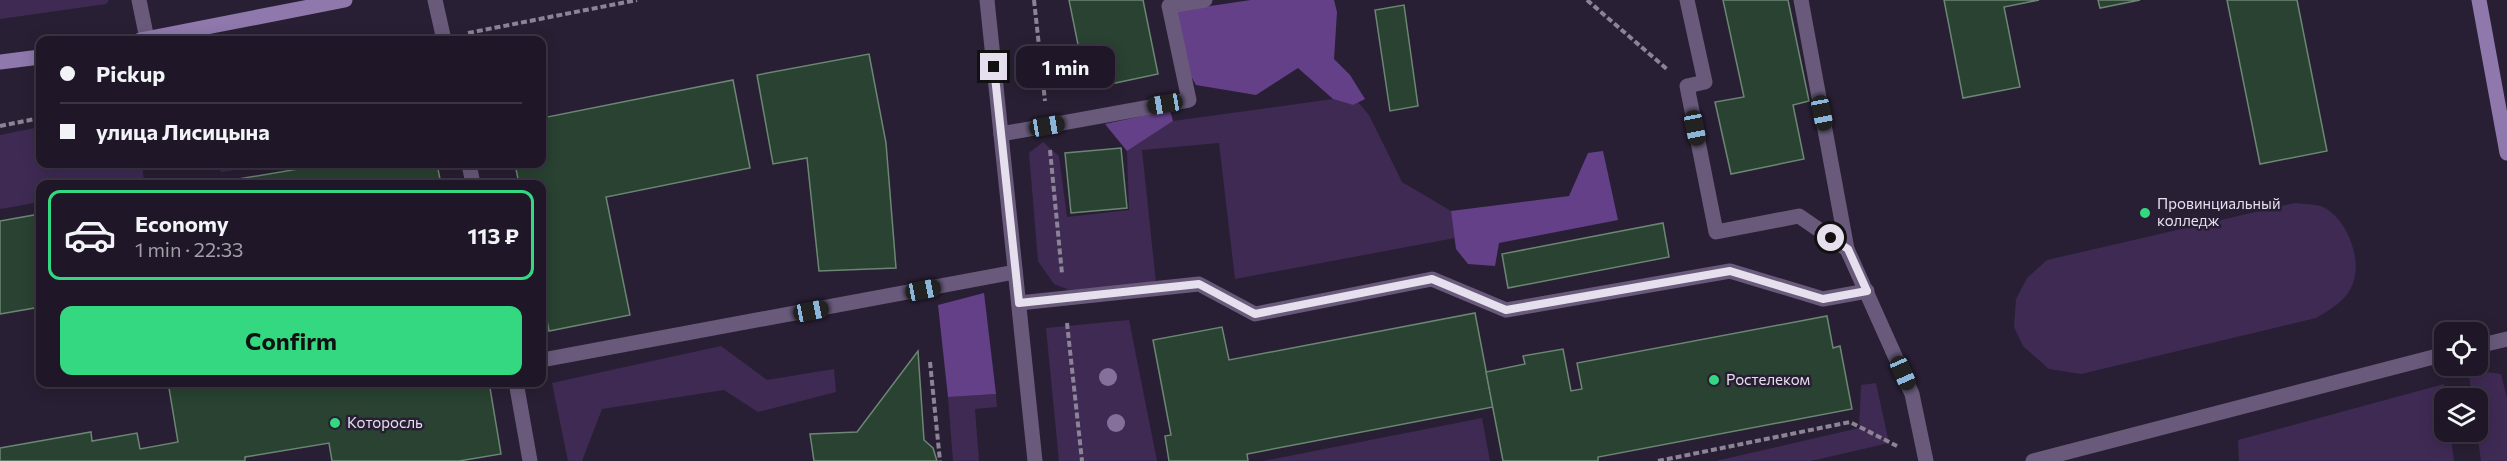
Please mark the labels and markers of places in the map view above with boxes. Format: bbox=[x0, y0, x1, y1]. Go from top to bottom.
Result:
place label: Провинциальный колледж bbox=[2157, 194, 2281, 229]
marker: Провинциальный колледж bbox=[2138, 206, 2152, 220]
place label: Ростелеком bbox=[1726, 370, 1810, 388]
marker: Ростелеком bbox=[1707, 373, 1721, 387]
place label: Которосль bbox=[347, 413, 423, 431]
marker: Которосль bbox=[328, 416, 342, 430]

